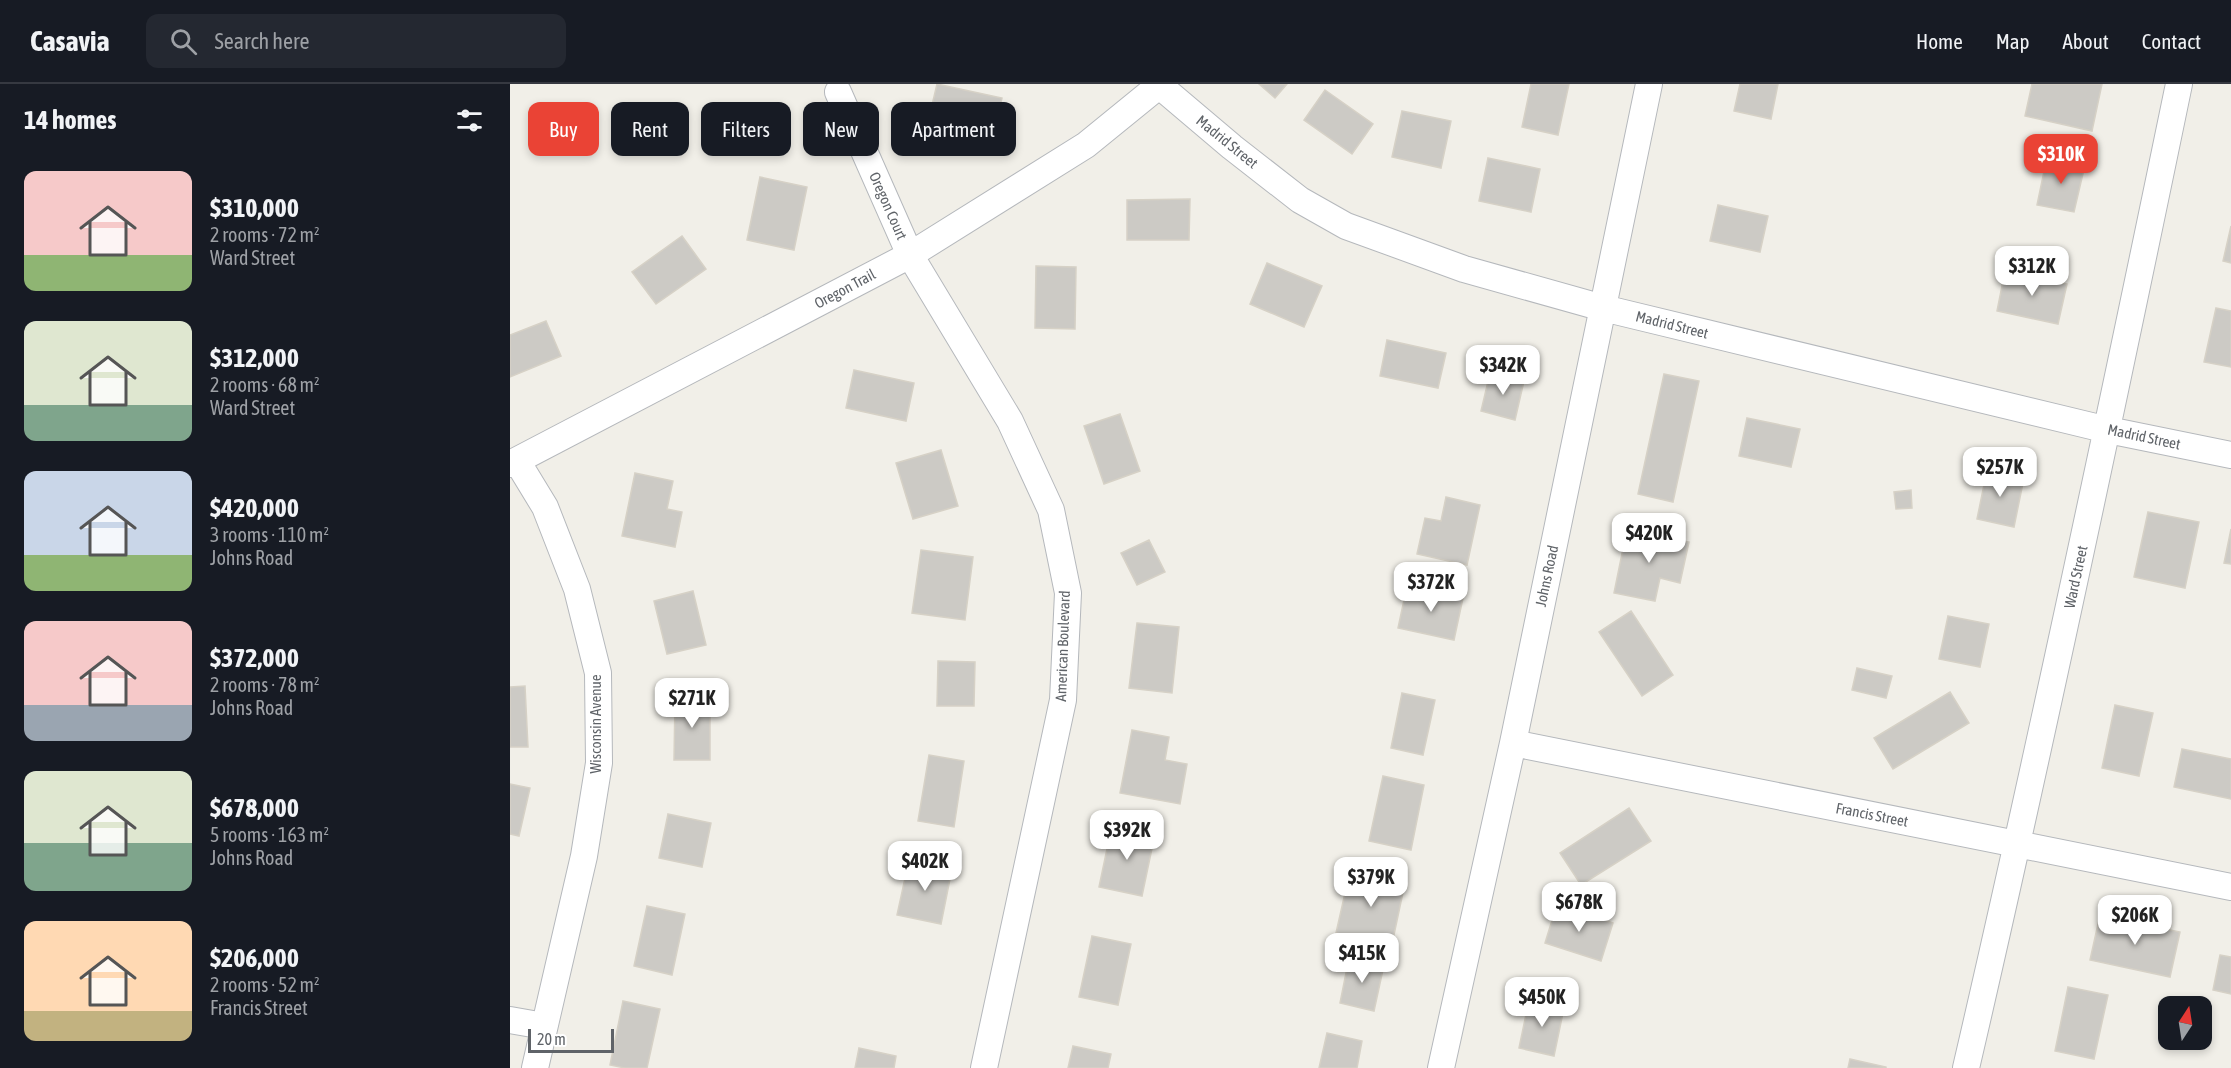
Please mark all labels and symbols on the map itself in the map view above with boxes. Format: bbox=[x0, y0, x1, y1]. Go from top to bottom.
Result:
street label: Madrid Street bbox=[1193, 112, 1261, 172]
pin: $310K bbox=[2019, 134, 2103, 185]
street label: Oregon Court bbox=[866, 169, 911, 242]
pin: $312K bbox=[1990, 246, 2074, 297]
street label: Oregon Trail bbox=[811, 265, 878, 312]
street label: Madrid Street bbox=[1634, 307, 1710, 342]
pin: $342K bbox=[1461, 345, 1545, 396]
street label: Madrid Street bbox=[2106, 420, 2182, 453]
pin: $257K bbox=[1958, 447, 2042, 498]
pin: $420K bbox=[1607, 513, 1691, 564]
street label: Johns Road bbox=[1532, 544, 1561, 608]
street label: Ward Street bbox=[2061, 544, 2090, 610]
pin: $372K bbox=[1389, 562, 1473, 613]
street label: American Boulevard bbox=[1052, 590, 1073, 702]
street label: Wisconsin Avenue bbox=[587, 674, 604, 774]
pin: $271K bbox=[650, 678, 734, 729]
street label: Francis Street bbox=[1834, 799, 1910, 830]
pin: $392K bbox=[1085, 810, 1169, 861]
pin: $402K bbox=[883, 841, 967, 892]
pin: $379K bbox=[1329, 857, 1413, 908]
pin: $678K bbox=[1537, 882, 1621, 933]
pin: $206K bbox=[2093, 895, 2177, 946]
pin: $415K bbox=[1320, 933, 1404, 984]
pin: $450K bbox=[1500, 977, 1584, 1028]
north arrow bbox=[2158, 996, 2212, 1050]
scale bar bbox=[528, 1026, 614, 1054]

